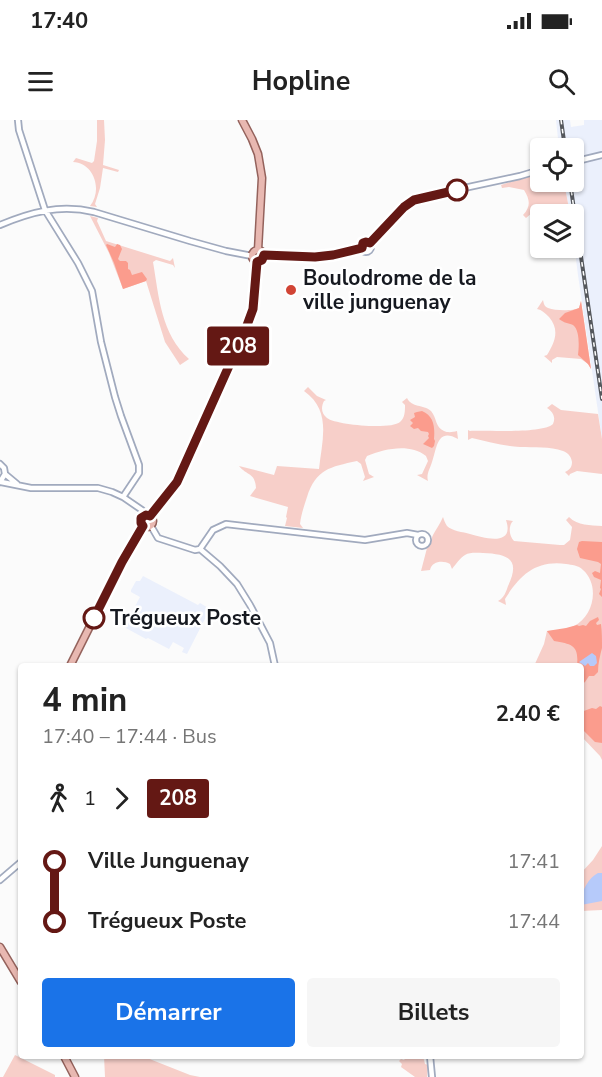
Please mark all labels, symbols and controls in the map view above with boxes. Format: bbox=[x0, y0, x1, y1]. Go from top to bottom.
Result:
text: 17:40 bbox=[30, 6, 88, 36]
text: Hopline bbox=[252, 63, 350, 100]
icon: menu bbox=[24, 65, 57, 98]
icon: search bbox=[545, 65, 578, 98]
map controls bbox=[530, 138, 584, 258]
button: locate bbox=[530, 138, 584, 192]
unlabelled marker bbox=[446, 179, 468, 201]
button: layers bbox=[530, 204, 584, 258]
place label: Boulodrome de la ville junguenay bbox=[302, 264, 476, 316]
marker: Boulodrome de la ville junguenay bbox=[284, 283, 298, 297]
line badge: 208 bbox=[204, 326, 272, 366]
text: 208 bbox=[219, 332, 257, 360]
place label: Trégueux Poste bbox=[110, 604, 261, 632]
marker: Trégueux Poste bbox=[83, 607, 105, 629]
text: 4 min bbox=[42, 678, 127, 723]
text: 2.40 € bbox=[496, 699, 560, 729]
text: 17:40 – 17:44 · Bus bbox=[42, 723, 217, 750]
icon: walk bbox=[42, 782, 75, 815]
icon: forward bbox=[105, 782, 138, 815]
text: 208 bbox=[159, 784, 197, 812]
text: 1 bbox=[84, 785, 96, 812]
text: Ville Junguenay bbox=[88, 846, 249, 876]
text: 17:41 bbox=[507, 848, 560, 875]
text: Trégueux Poste bbox=[88, 906, 246, 936]
text: 17:44 bbox=[507, 908, 560, 935]
button: Démarrer bbox=[42, 978, 295, 1047]
button: Billets bbox=[307, 978, 560, 1047]

